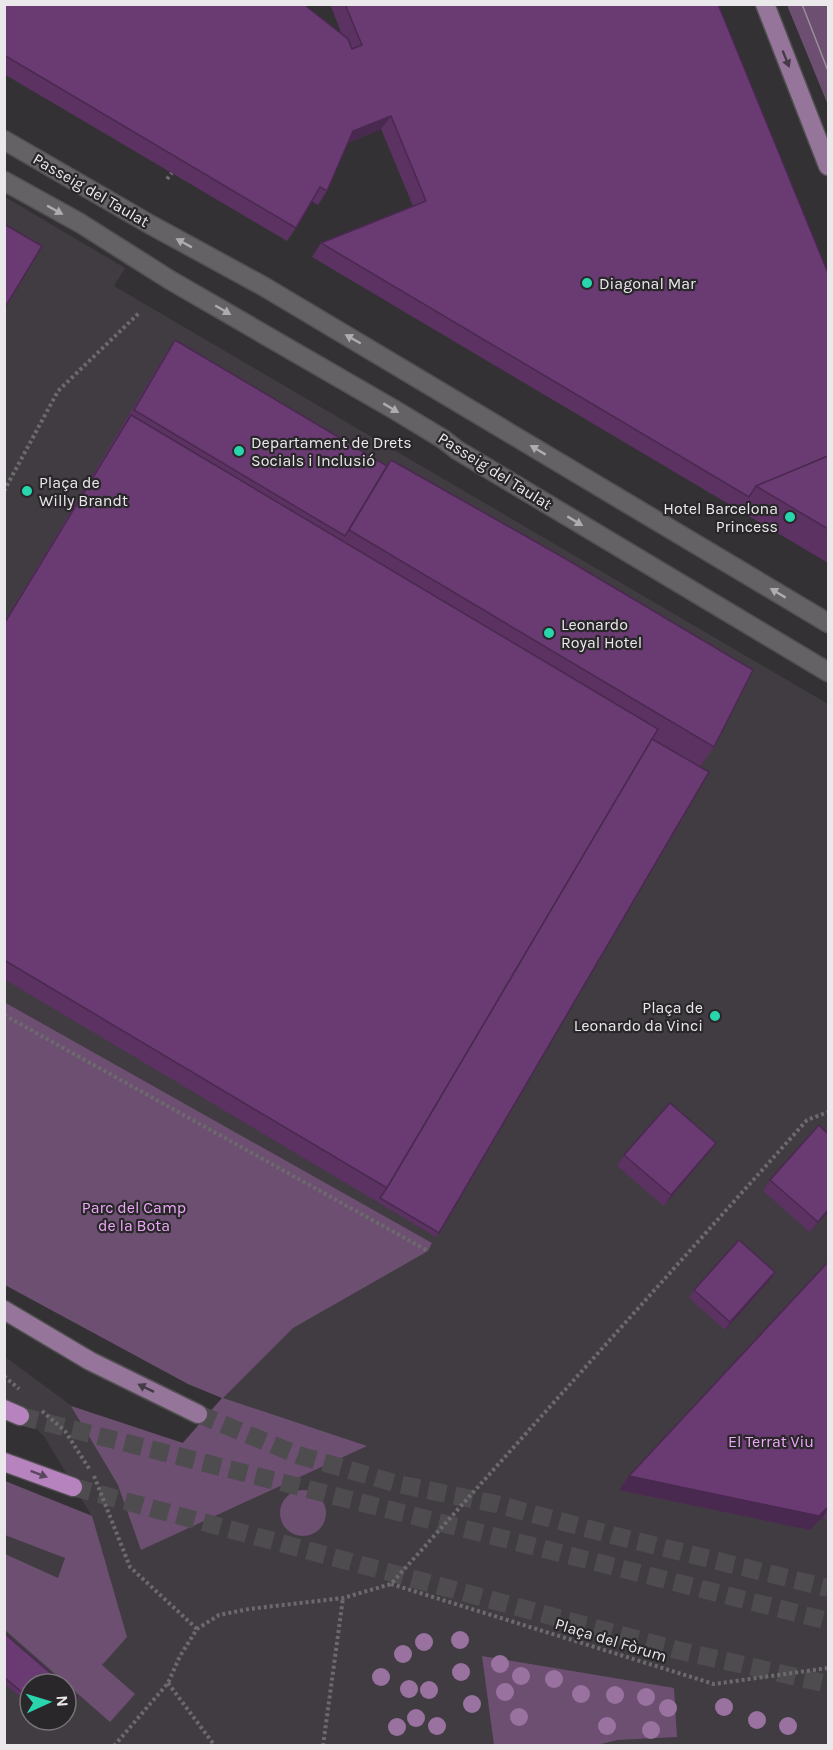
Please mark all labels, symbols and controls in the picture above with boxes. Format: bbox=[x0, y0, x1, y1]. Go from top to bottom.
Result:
one-way arrow bbox=[781, 50, 791, 68]
street label: Passeig del Taulat bbox=[30, 149, 152, 231]
one-way arrow bbox=[47, 205, 64, 215]
one-way arrow bbox=[175, 238, 192, 248]
place label: Diagonal Mar bbox=[599, 274, 696, 293]
marker: Diagonal Mar bbox=[580, 276, 594, 290]
one-way arrow bbox=[214, 305, 231, 315]
one-way arrow bbox=[344, 334, 361, 344]
one-way arrow bbox=[383, 402, 400, 412]
street label: Passeig del Taulat bbox=[435, 428, 555, 514]
place label: Departament de Drets Socials i Inclusió bbox=[251, 433, 412, 470]
marker: Departament de Drets Socials i Inclusió bbox=[232, 444, 246, 458]
one-way arrow bbox=[530, 445, 546, 456]
place label: Plaça de Willy Brandt bbox=[39, 473, 128, 510]
marker: Plaça de Willy Brandt bbox=[20, 484, 34, 498]
place label: Hotel Barcelona Princess bbox=[663, 499, 778, 536]
marker: Hotel Barcelona Princess bbox=[783, 510, 797, 524]
one-way arrow bbox=[567, 515, 583, 526]
one-way arrow bbox=[769, 588, 786, 598]
place label: Leonardo Royal Hotel bbox=[561, 615, 642, 652]
marker: Leonardo Royal Hotel bbox=[542, 626, 556, 640]
place label: Plaça de Leonardo da Vinci bbox=[574, 998, 703, 1035]
marker: Plaça de Leonardo da Vinci bbox=[708, 1009, 722, 1023]
park label: Parc del Camp de la Bota bbox=[82, 1198, 186, 1235]
one-way arrow bbox=[137, 1384, 154, 1393]
park label: El Terrat Viu bbox=[728, 1432, 814, 1451]
one-way arrow bbox=[30, 1470, 48, 1480]
street label: Plaça del Fòrum bbox=[553, 1614, 669, 1666]
north arrow bbox=[18, 1672, 78, 1732]
text: N bbox=[53, 1695, 72, 1707]

